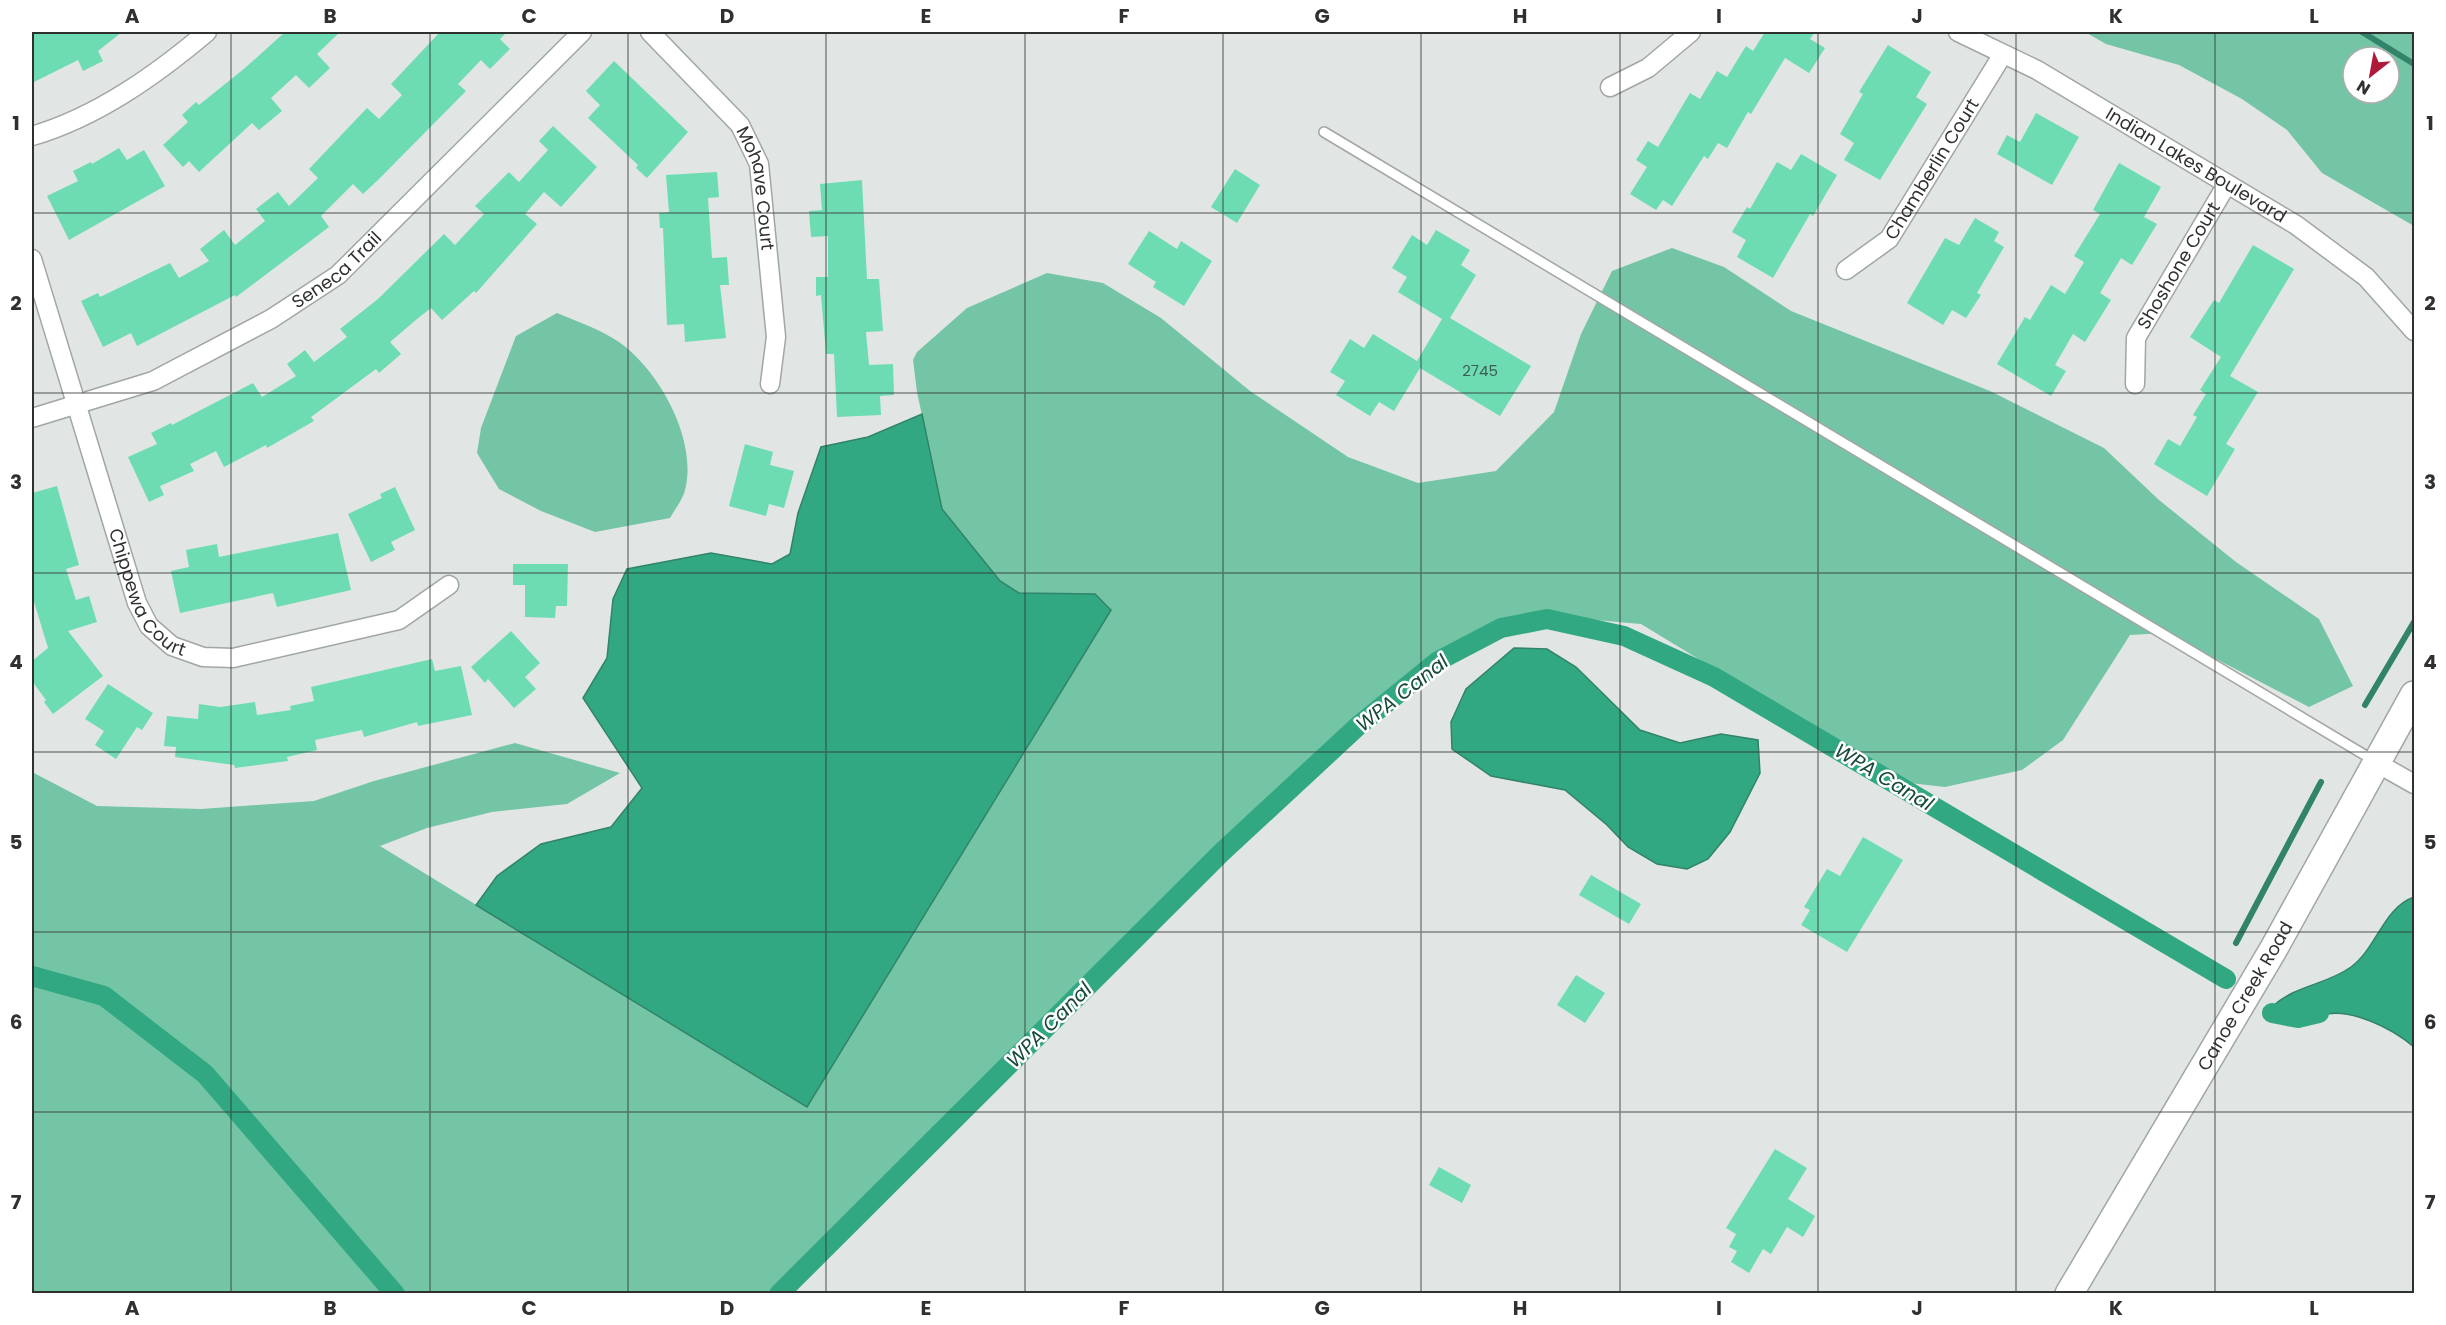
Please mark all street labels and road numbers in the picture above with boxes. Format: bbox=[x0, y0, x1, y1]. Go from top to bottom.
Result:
street label: Chamberlin Court bbox=[1879, 94, 1985, 244]
street label: Indian Lakes Boulevard bbox=[2101, 101, 2291, 229]
street label: Mohave Court bbox=[731, 122, 780, 251]
street label: Shoshone Court bbox=[2131, 197, 2226, 334]
street label: Seneca Trail bbox=[287, 226, 387, 314]
street label: Chippewa Court bbox=[103, 525, 189, 662]
street label: Canoe Creek Road bbox=[2191, 917, 2298, 1075]

